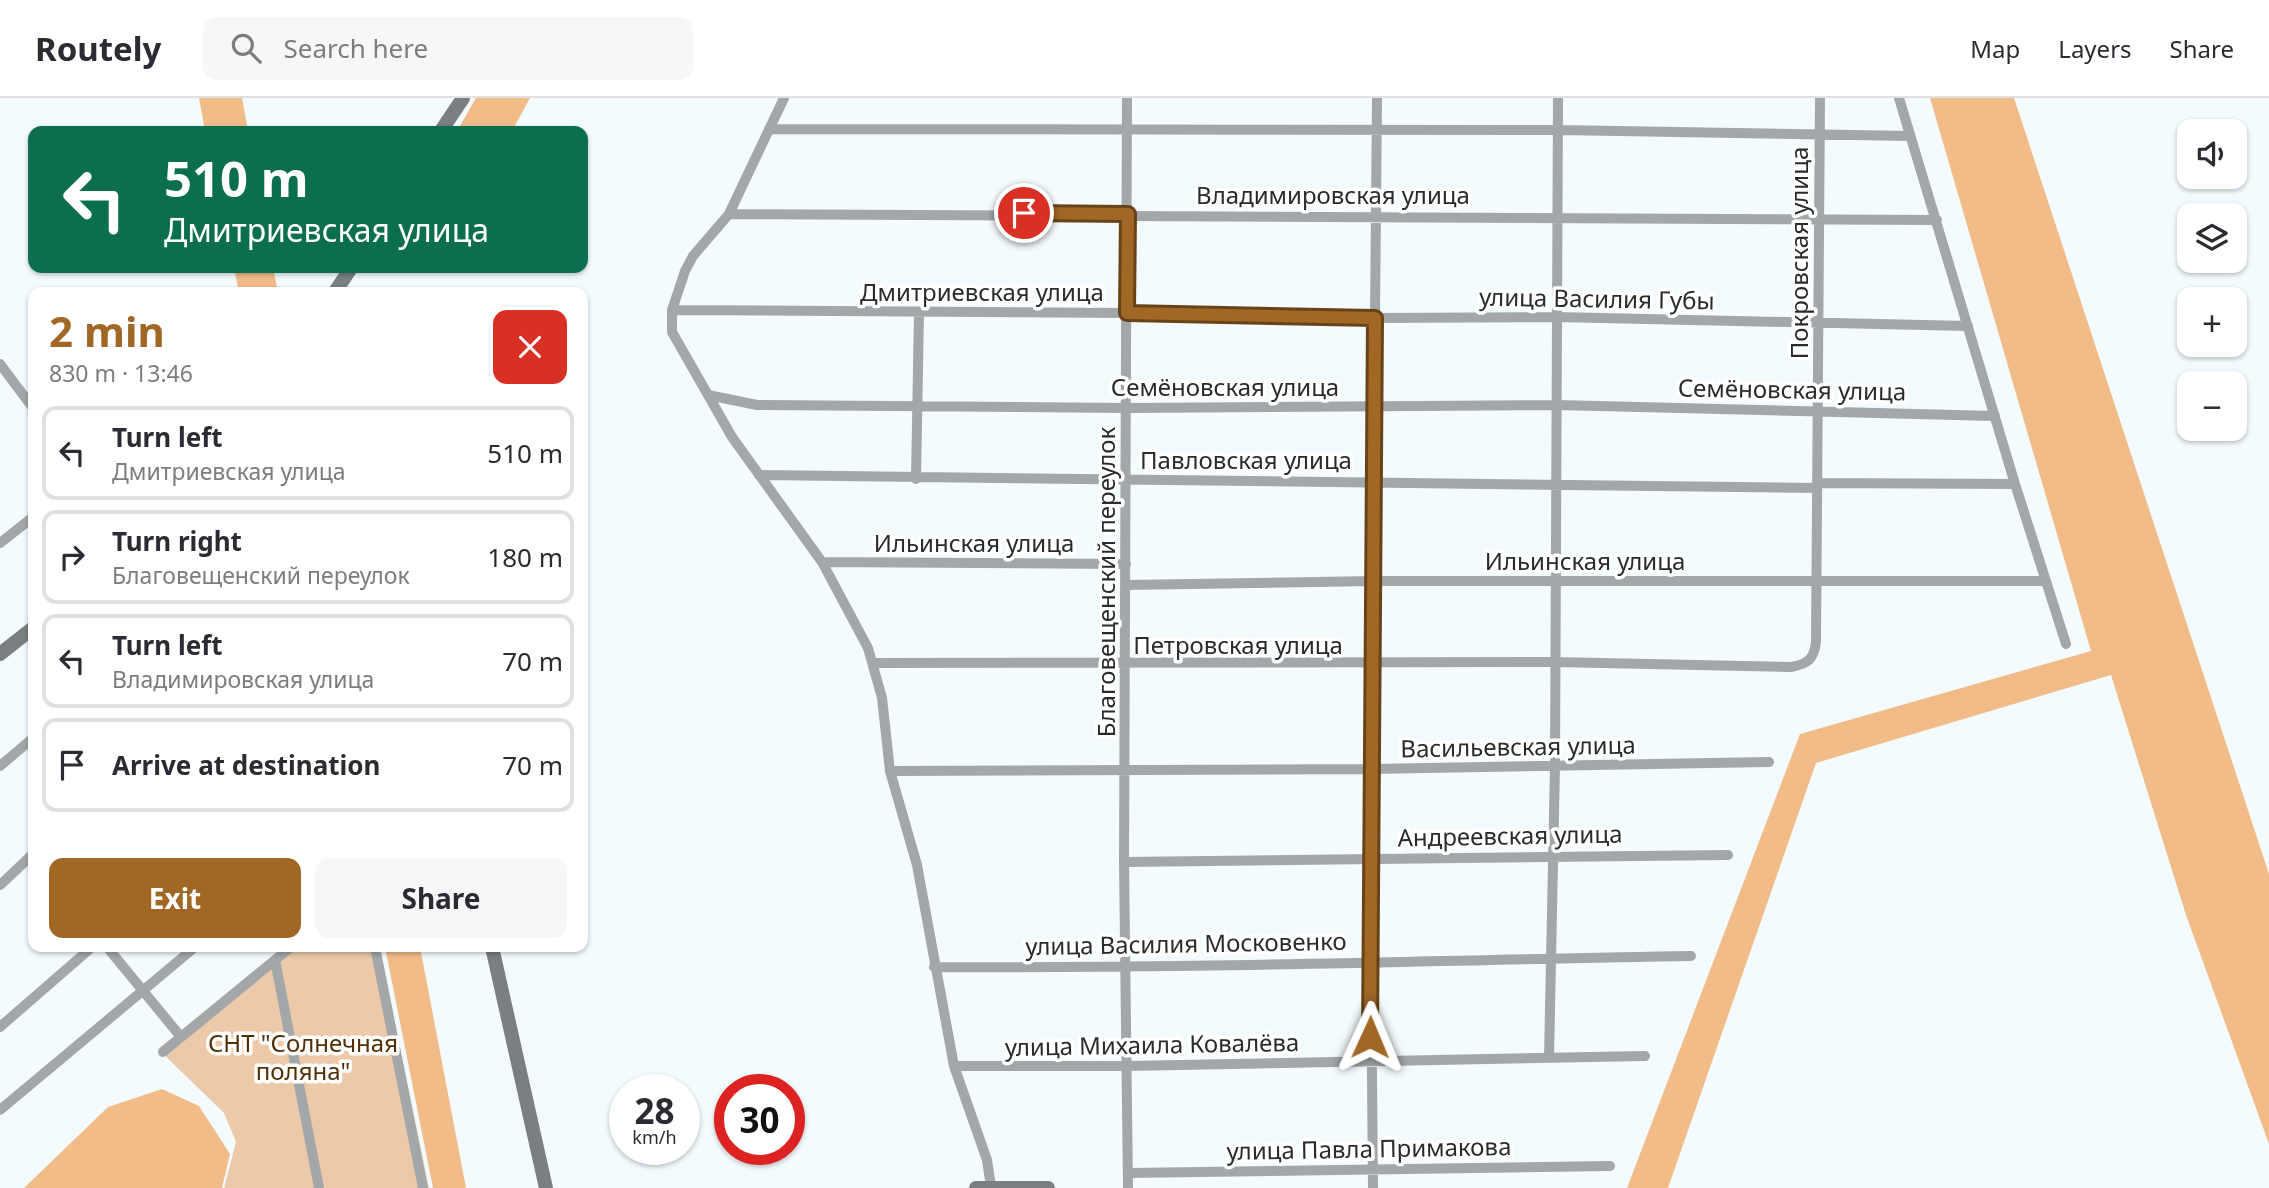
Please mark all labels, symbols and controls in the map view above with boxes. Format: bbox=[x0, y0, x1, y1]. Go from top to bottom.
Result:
search box bbox=[203, 17, 693, 80]
text: Routely bbox=[35, 26, 161, 71]
icon: search bbox=[227, 29, 265, 67]
text: Search here bbox=[283, 30, 428, 66]
text: Map bbox=[1970, 32, 2020, 65]
text: Layers bbox=[2058, 32, 2132, 65]
text: Share bbox=[2170, 32, 2234, 65]
map controls bbox=[2177, 119, 2247, 441]
button: sound bbox=[2177, 119, 2247, 189]
text: 510 m bbox=[164, 145, 309, 211]
street label: Покровская улица bbox=[1782, 147, 1815, 359]
icon: left bbox=[49, 154, 140, 245]
street label: Владимировская улица bbox=[1196, 178, 1470, 211]
pin bbox=[994, 183, 1054, 243]
icon: arrive bbox=[1005, 194, 1043, 232]
button: layers bbox=[2177, 203, 2247, 273]
text: Дмитриевская улица bbox=[164, 208, 489, 251]
street label: Дмитриевская улица bbox=[860, 275, 1104, 308]
street label: улица Василия Губы bbox=[1479, 279, 1715, 317]
button: + bbox=[2177, 287, 2247, 357]
text: 2 min bbox=[49, 302, 165, 359]
button: close bbox=[493, 310, 567, 384]
text: 830 m · 13:46 bbox=[49, 357, 193, 389]
street label: Семёновская улица bbox=[1111, 370, 1339, 403]
street label: Семёновская улица bbox=[1678, 371, 1906, 407]
button: − bbox=[2177, 371, 2247, 441]
text: Turn left bbox=[112, 419, 223, 455]
street label: Благовещенский переулок bbox=[1089, 426, 1122, 737]
icon: left bbox=[53, 434, 91, 472]
text: 510 m bbox=[487, 435, 563, 471]
street label: Павловская улица bbox=[1140, 443, 1352, 476]
text: Дмитриевская улица bbox=[112, 455, 346, 487]
text: Turn right bbox=[112, 523, 242, 559]
street label: Ильинская улица bbox=[874, 526, 1074, 559]
icon: right bbox=[53, 538, 91, 576]
text: 180 m bbox=[487, 539, 563, 575]
street label: Ильинская улица bbox=[1485, 544, 1685, 577]
text: Благовещенский переулок bbox=[112, 559, 410, 591]
text: Turn left bbox=[112, 627, 223, 663]
street label: Петровская улица bbox=[1133, 628, 1343, 661]
icon: left bbox=[53, 642, 91, 680]
text: 70 m bbox=[502, 643, 563, 679]
text: Владимировская улица bbox=[112, 663, 374, 695]
street label: Васильевская улица bbox=[1400, 727, 1636, 765]
icon: arrive bbox=[53, 746, 91, 784]
text: Arrive at destination bbox=[112, 747, 381, 783]
text: 70 m bbox=[502, 747, 563, 783]
street label: Андреевская улица bbox=[1397, 817, 1623, 853]
button: Exit bbox=[49, 858, 301, 938]
button: Share bbox=[315, 858, 567, 938]
street label: улица Василия Московенко bbox=[1025, 924, 1347, 962]
position arrow bbox=[1333, 1000, 1407, 1074]
street label: улица Михаила Ковалёва bbox=[1004, 1025, 1300, 1063]
park label: СНТ "Солнечная поляна" bbox=[208, 1026, 398, 1087]
speed limit sign: 30 bbox=[714, 1074, 805, 1165]
text: 28 bbox=[634, 1087, 675, 1134]
text: km/h bbox=[632, 1125, 677, 1149]
street label: улица Павла Примакова bbox=[1226, 1129, 1512, 1167]

